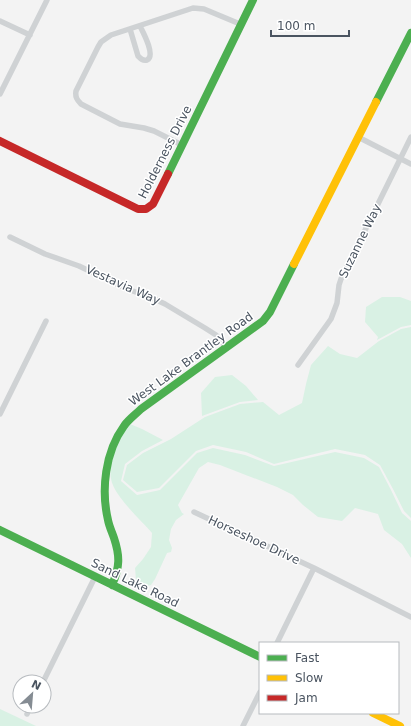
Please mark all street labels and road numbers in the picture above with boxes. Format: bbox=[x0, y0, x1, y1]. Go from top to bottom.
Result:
street label: Holderness Drive bbox=[135, 103, 195, 201]
street label: Suzanne Way bbox=[336, 202, 384, 280]
street label: Vestavia Way bbox=[84, 262, 162, 308]
street label: West Lake Brantley Road bbox=[126, 309, 256, 409]
street label: Horseshoe Drive bbox=[206, 513, 302, 567]
street label: Sand Lake Road bbox=[89, 556, 181, 610]

